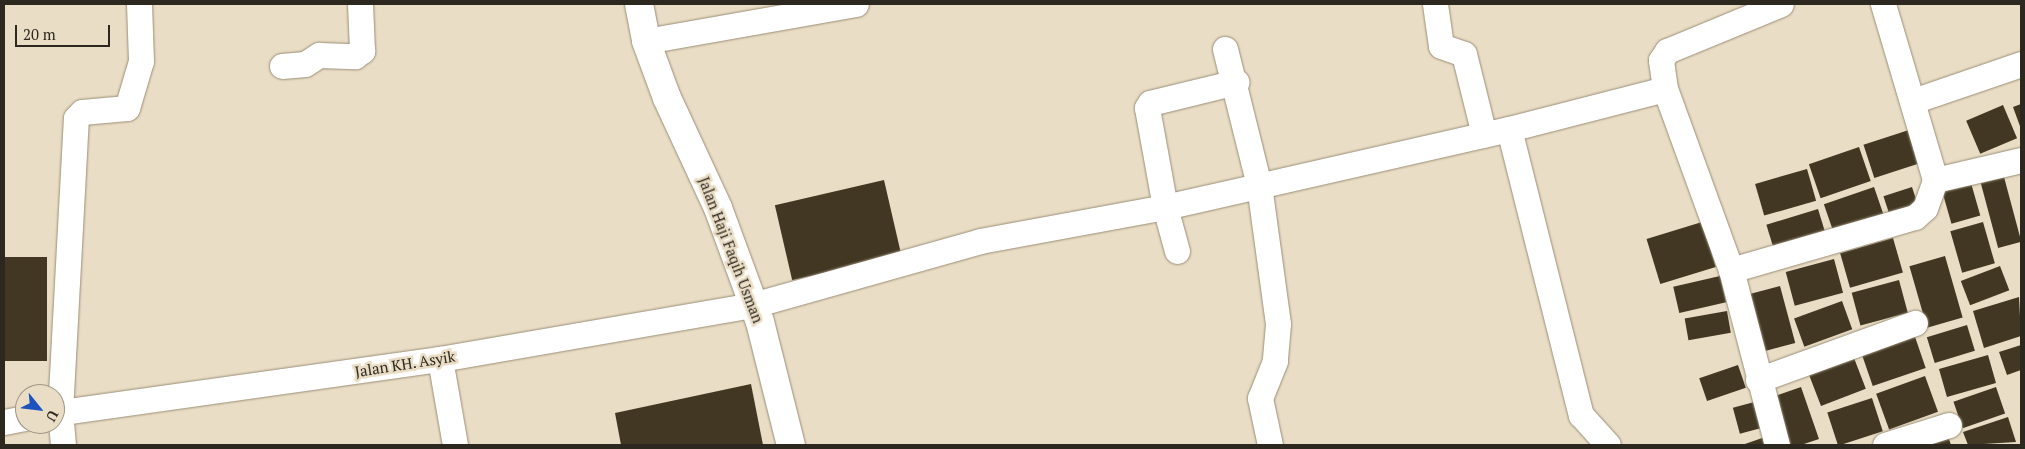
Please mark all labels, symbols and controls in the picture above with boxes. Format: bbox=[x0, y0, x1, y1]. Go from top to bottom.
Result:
scale bar bbox=[18, 15, 112, 47]
text: 20 m bbox=[23, 24, 56, 44]
street label: Jalan Haji Faqih Usman bbox=[695, 174, 767, 326]
street label: Jalan KH. Asyik bbox=[353, 347, 457, 381]
north arrow bbox=[15, 384, 65, 434]
text: U bbox=[42, 407, 63, 425]

